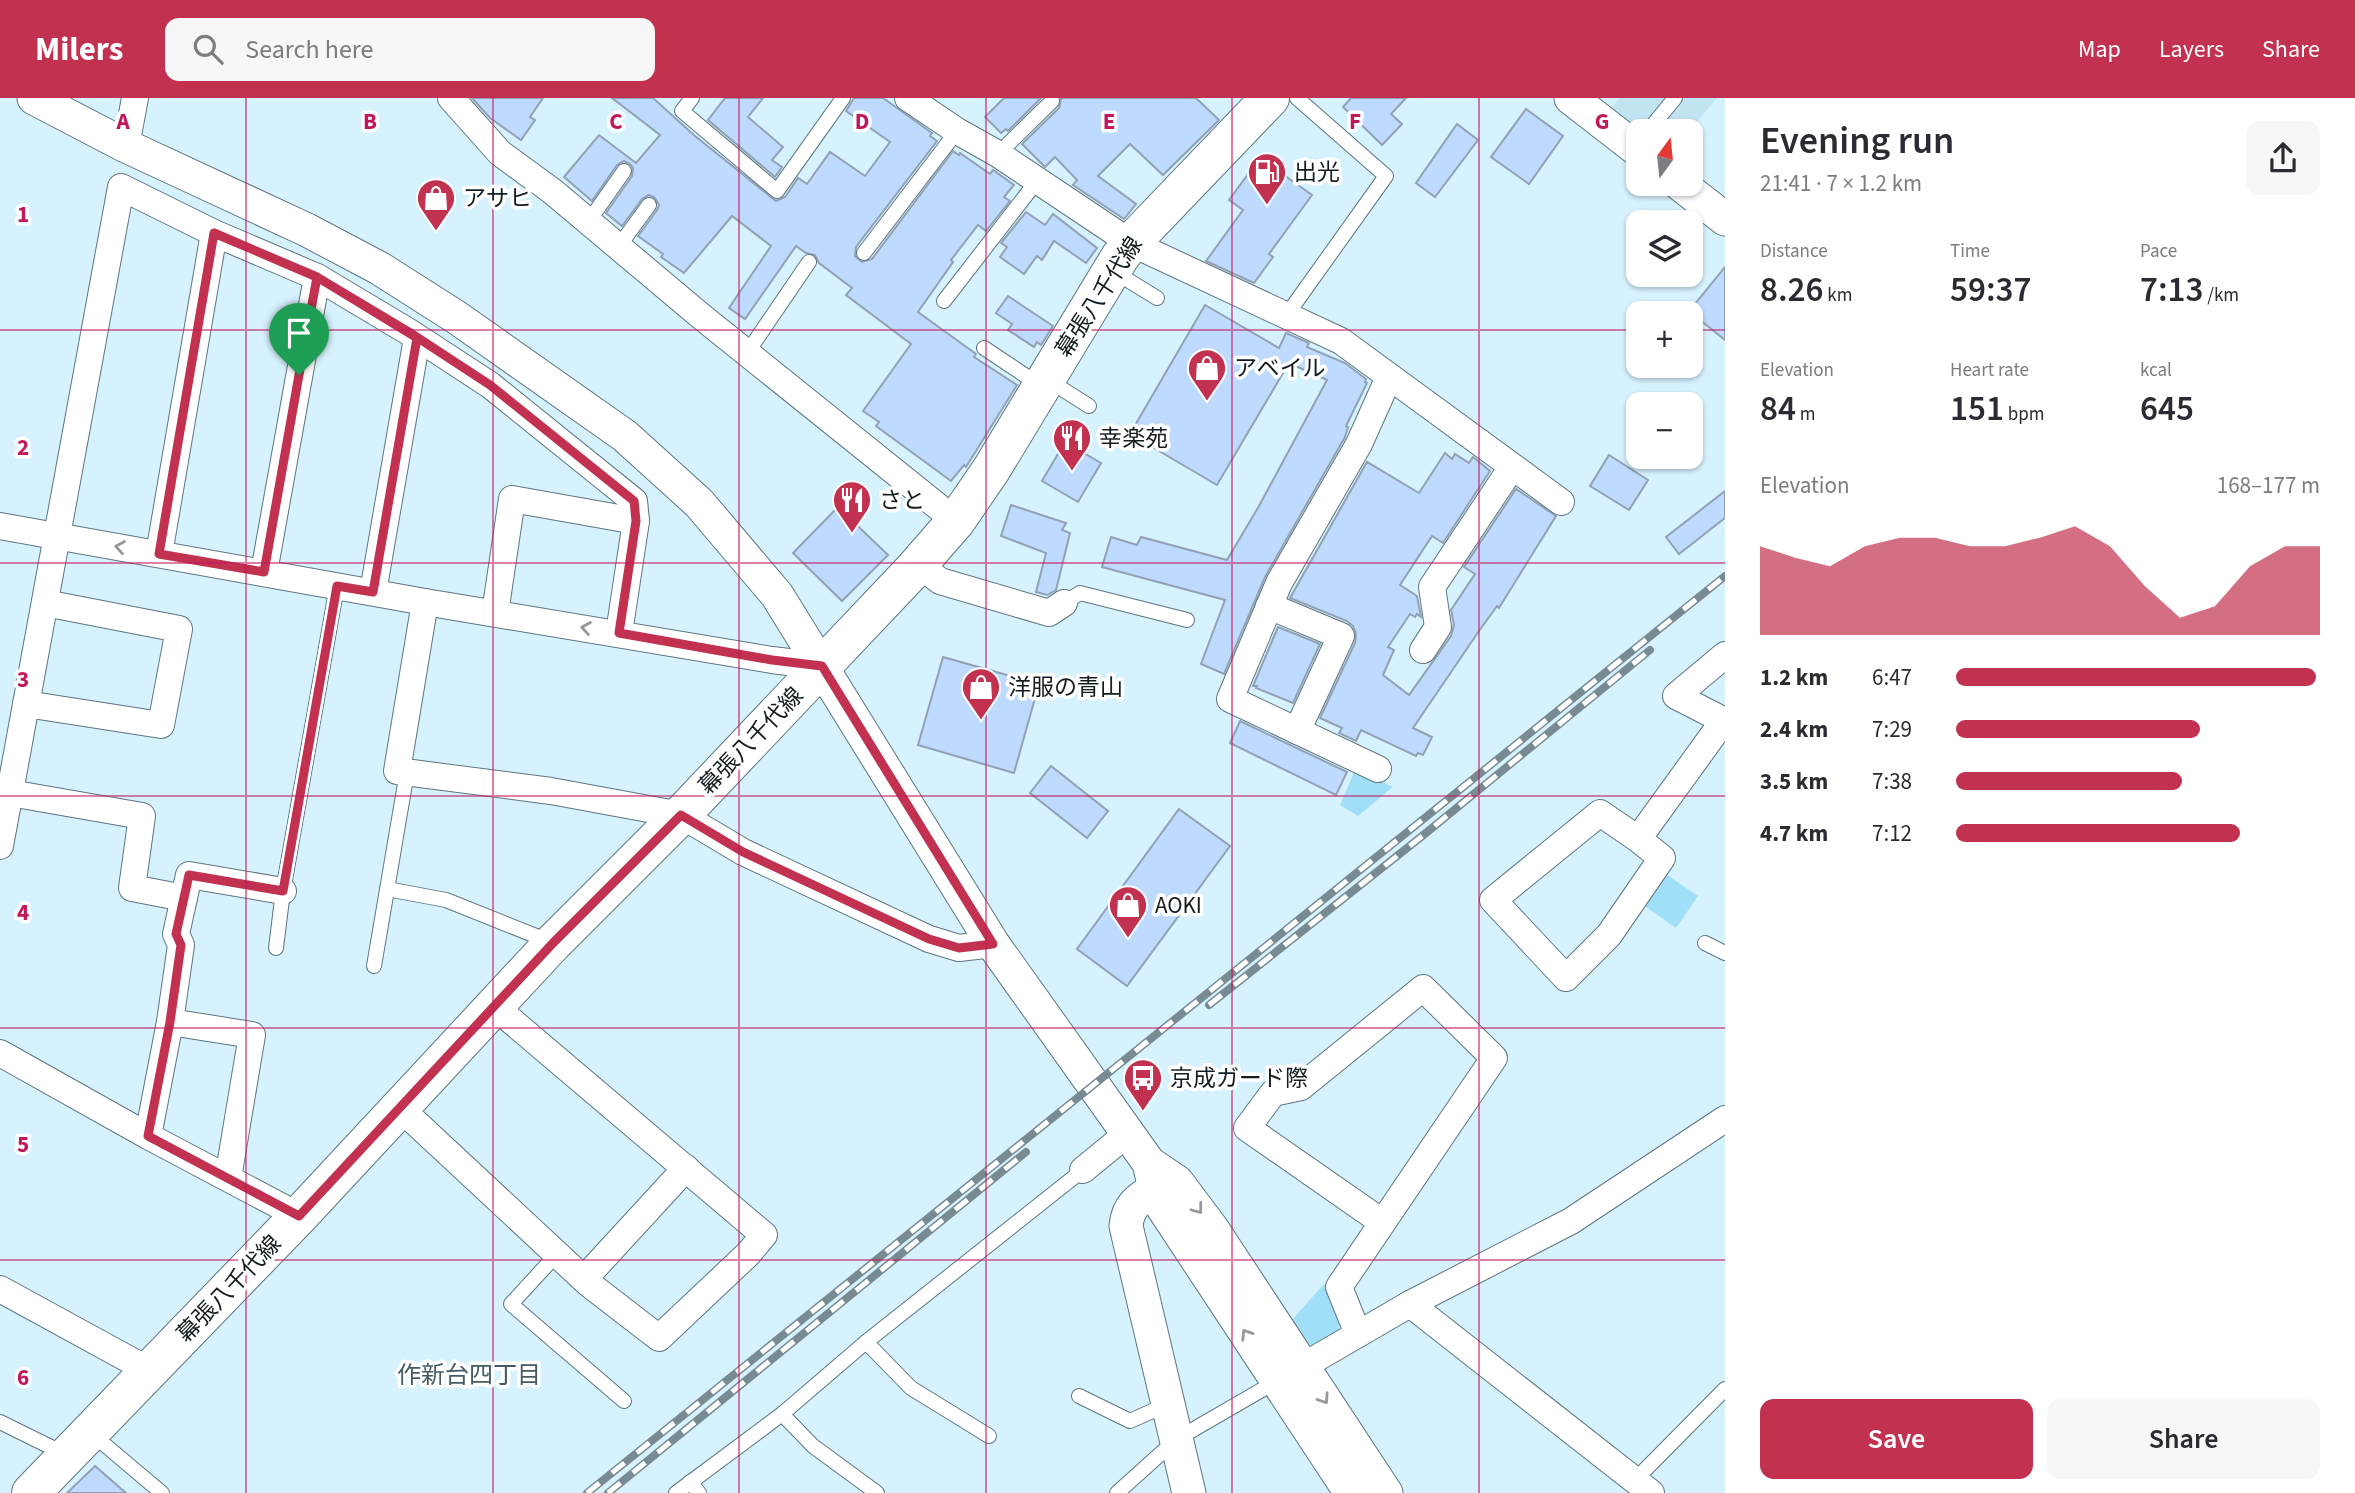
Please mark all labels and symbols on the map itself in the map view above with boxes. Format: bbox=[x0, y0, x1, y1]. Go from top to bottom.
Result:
text: A bbox=[115, 105, 130, 138]
text: B bbox=[363, 105, 377, 138]
text: C bbox=[609, 105, 623, 138]
text: D bbox=[855, 105, 869, 138]
text: E bbox=[1103, 105, 1115, 138]
text: F bbox=[1349, 105, 1361, 138]
text: G bbox=[1595, 105, 1609, 138]
north arrow bbox=[1626, 119, 1703, 196]
fuel station icon: 出光 bbox=[1246, 151, 1288, 206]
place label: 出光 bbox=[1294, 156, 1340, 189]
shop icon: アサヒ bbox=[415, 177, 457, 232]
place label: アサヒ bbox=[463, 182, 532, 215]
text: 1 bbox=[17, 198, 29, 231]
street label: 幕張八千代線 bbox=[1048, 230, 1150, 364]
pin bbox=[269, 303, 329, 375]
shop icon: アベイル bbox=[1186, 347, 1228, 402]
place label: アベイル bbox=[1234, 352, 1326, 385]
restaurant icon: 幸楽苑 bbox=[1051, 417, 1093, 472]
place label: 幸楽苑 bbox=[1099, 422, 1168, 455]
text: 2 bbox=[17, 431, 29, 464]
restaurant icon: さと bbox=[831, 479, 873, 534]
place label: さと bbox=[879, 484, 925, 517]
one-way arrow bbox=[114, 541, 126, 556]
one-way arrow bbox=[580, 621, 592, 636]
text: 3 bbox=[17, 663, 29, 696]
shop icon: 洋服の青山 bbox=[960, 666, 1002, 721]
place label: 洋服の青山 bbox=[1008, 671, 1123, 704]
street label: 幕張八千代線 bbox=[691, 680, 811, 802]
shop icon: AOKI bbox=[1107, 884, 1149, 939]
place label: AOKI bbox=[1155, 889, 1202, 922]
text: 4 bbox=[17, 896, 29, 929]
bus stop icon: 京成ガード際 bbox=[1122, 1057, 1164, 1112]
place label: 京成ガード際 bbox=[1170, 1062, 1308, 1095]
text: 5 bbox=[17, 1128, 29, 1161]
one-way arrow bbox=[1190, 1202, 1202, 1214]
street label: 幕張八千代線 bbox=[169, 1228, 289, 1350]
one-way arrow bbox=[1242, 1329, 1254, 1342]
district label: 作新台四丁目 bbox=[397, 1358, 541, 1393]
text: 6 bbox=[17, 1361, 29, 1394]
one-way arrow bbox=[1315, 1391, 1328, 1404]

